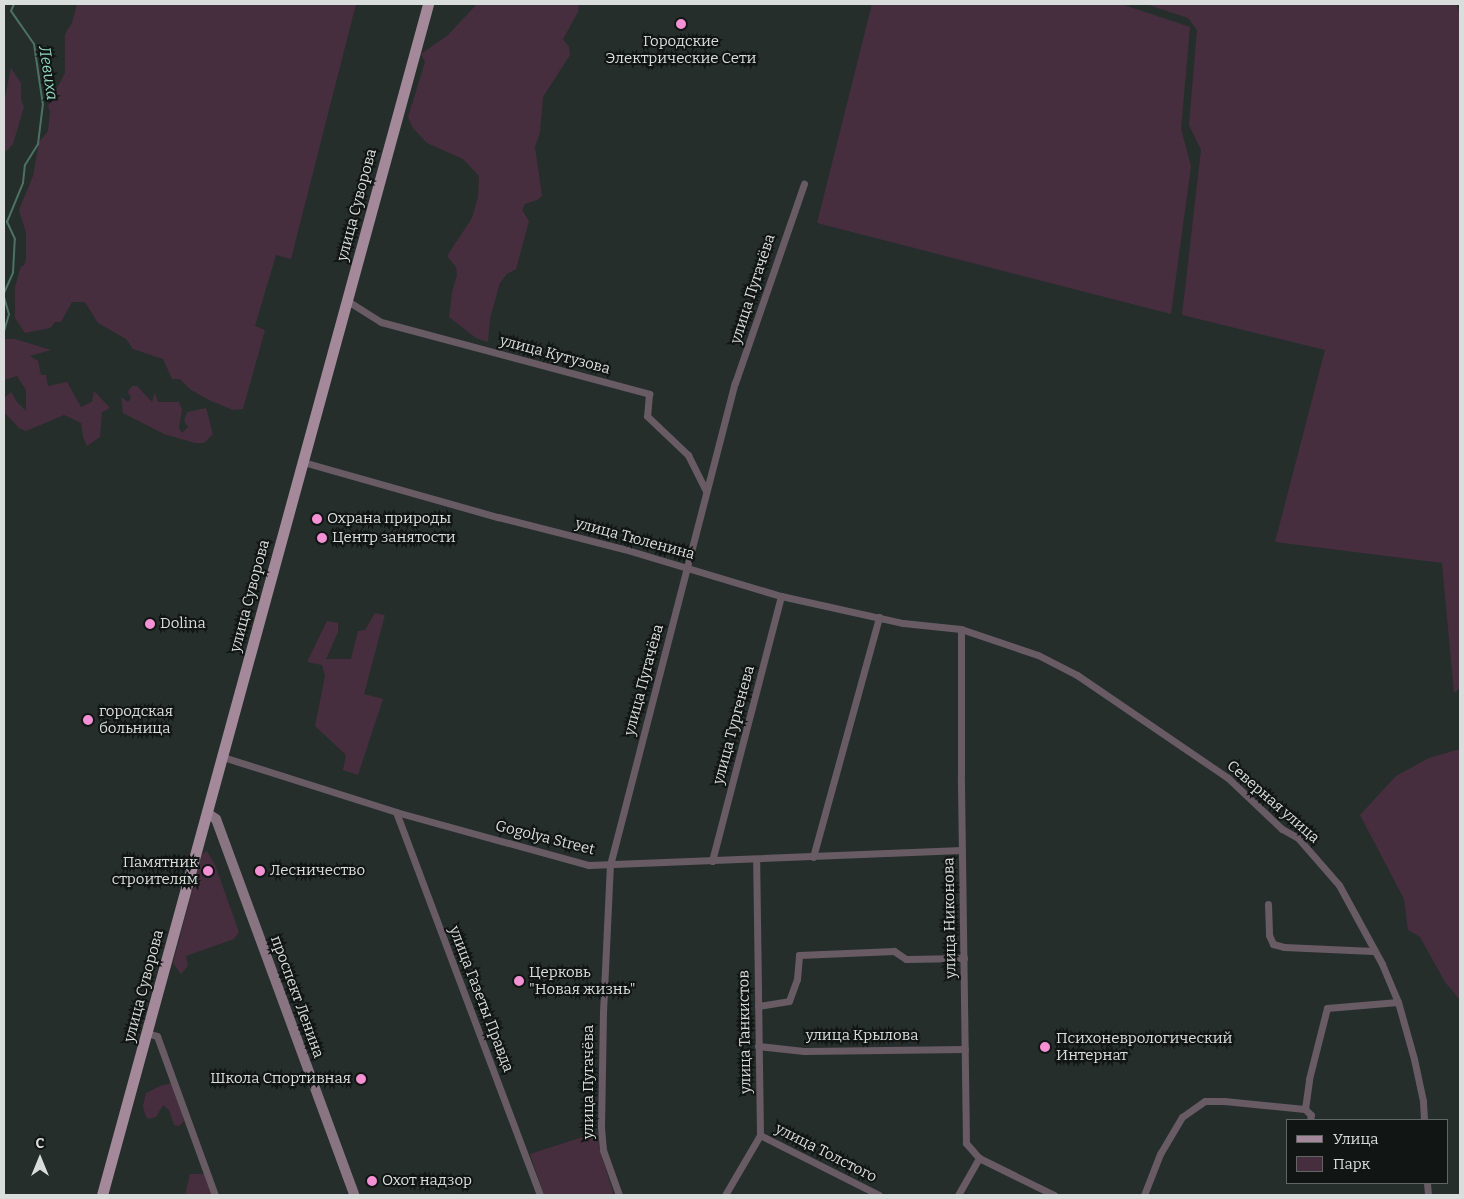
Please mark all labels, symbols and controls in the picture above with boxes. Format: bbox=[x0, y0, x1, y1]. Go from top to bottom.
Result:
marker: Городские Электрические Сети bbox=[675, 18, 687, 30]
place label: Городские Электрические Сети bbox=[606, 32, 756, 67]
water label: Левиха bbox=[34, 45, 62, 101]
street label: улица Суворова bbox=[333, 147, 381, 263]
street label: улица Пугачёва bbox=[727, 232, 779, 346]
street label: улица Кутузова bbox=[498, 332, 612, 378]
place label: Охрана природы bbox=[327, 510, 451, 528]
marker: Охрана природы bbox=[311, 513, 323, 525]
street label: улица Тюленина bbox=[573, 514, 697, 564]
place label: Центр занятости bbox=[332, 529, 456, 547]
marker: Центр занятости bbox=[316, 532, 328, 544]
street label: улица Суворова bbox=[226, 538, 274, 654]
place label: Dolina bbox=[160, 615, 206, 633]
marker: Dolina bbox=[144, 618, 156, 630]
street label: улица Пугачёва bbox=[620, 622, 668, 738]
street label: улица Тургенева bbox=[709, 664, 759, 786]
place label: городская больница bbox=[99, 702, 173, 737]
marker: городская больница bbox=[81, 713, 95, 727]
street label: Северная улица bbox=[1223, 757, 1323, 847]
street label: Gogolya Street bbox=[493, 817, 597, 859]
place label: Памятник строителям bbox=[112, 853, 198, 888]
street label: улица Никонова bbox=[940, 857, 960, 979]
place label: Лесничество bbox=[270, 862, 365, 880]
marker: Памятник строителям bbox=[202, 865, 214, 877]
marker: Лесничество bbox=[254, 865, 266, 877]
street label: улица Газеты Правда bbox=[445, 923, 517, 1075]
street label: улица Суворова bbox=[120, 928, 168, 1044]
street label: проспект Ленина bbox=[267, 933, 327, 1061]
place label: Церковь "Новая жизнь" bbox=[529, 963, 636, 998]
street label: улица Танкистов bbox=[735, 970, 755, 1094]
marker: Церковь "Новая жизнь" bbox=[513, 975, 525, 987]
street label: улица Пугачёва bbox=[580, 1025, 598, 1139]
street label: улица Крылова bbox=[806, 1027, 918, 1045]
place label: Психоневрологический Интернат bbox=[1056, 1029, 1232, 1064]
marker: Психоневрологический Интернат bbox=[1038, 1040, 1052, 1054]
place label: Школа Спортивная bbox=[210, 1070, 351, 1088]
marker: Школа Спортивная bbox=[355, 1073, 367, 1085]
legend bbox=[1286, 1119, 1449, 1184]
street label: улица Толстого bbox=[772, 1120, 880, 1186]
text: Улица bbox=[1333, 1130, 1379, 1148]
north arrow bbox=[15, 1134, 65, 1184]
text: С bbox=[36, 1135, 44, 1152]
text: Парк bbox=[1333, 1155, 1370, 1173]
place label: Охот надзор bbox=[382, 1172, 472, 1190]
marker: Охот надзор bbox=[366, 1175, 378, 1187]

